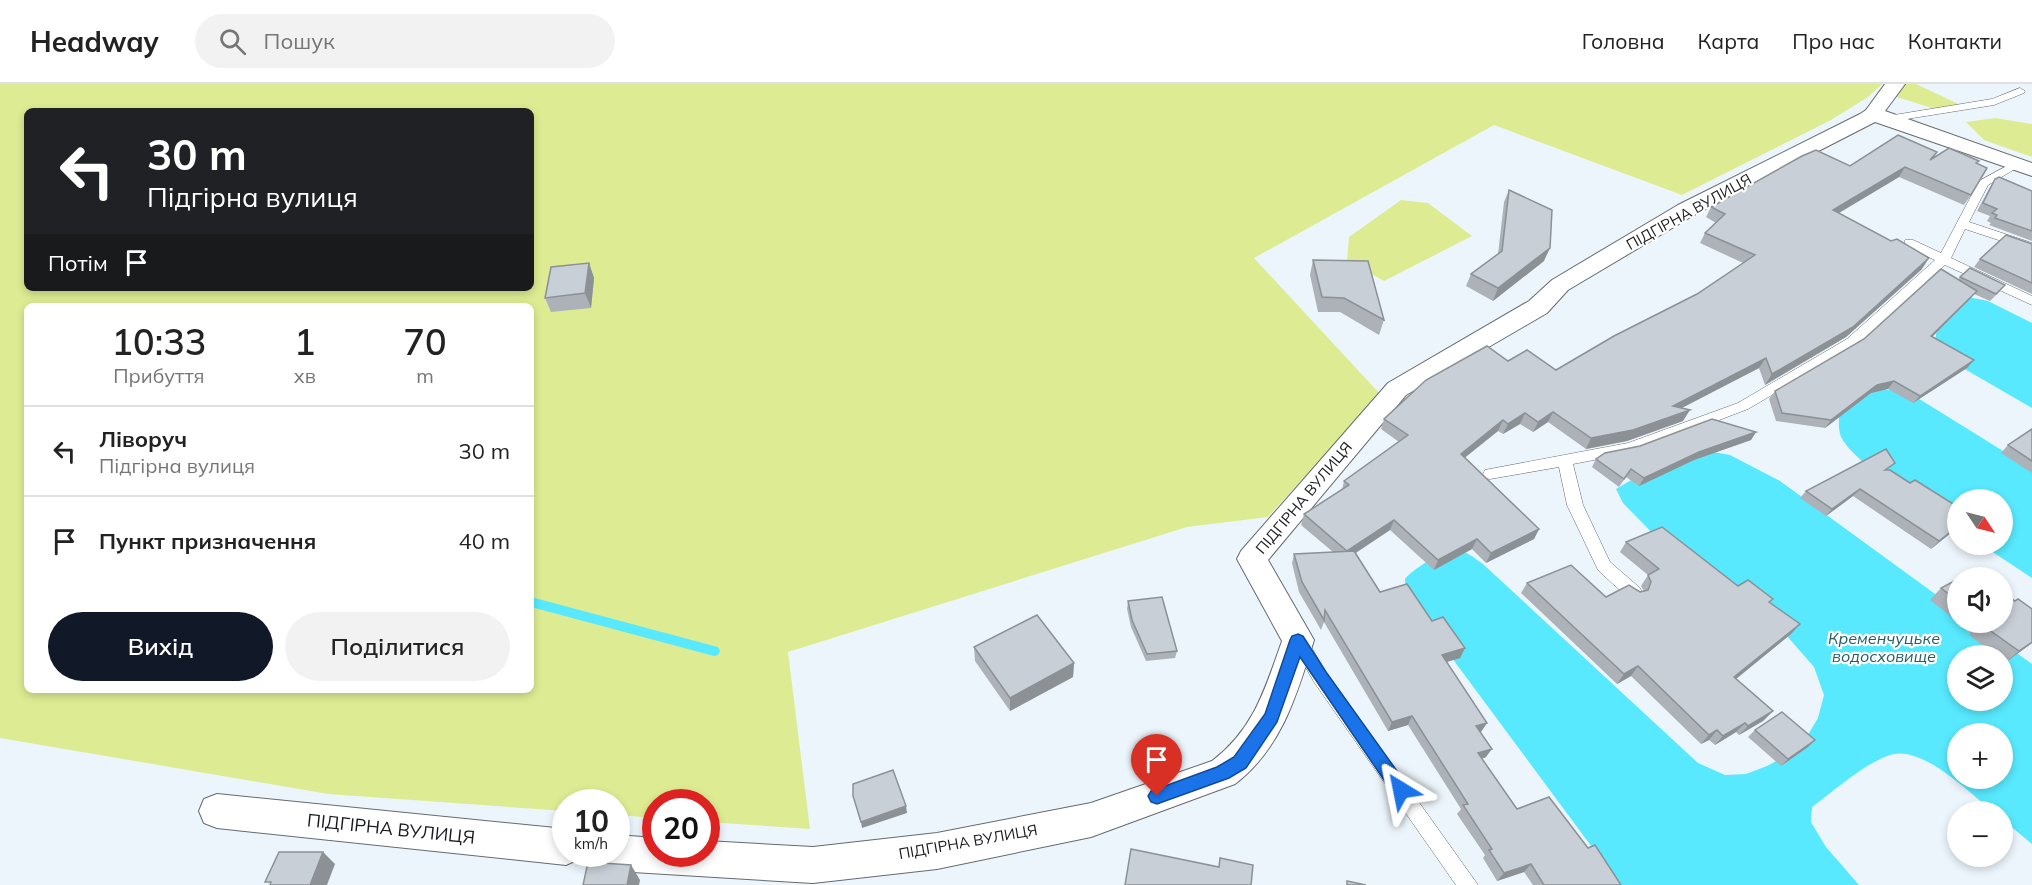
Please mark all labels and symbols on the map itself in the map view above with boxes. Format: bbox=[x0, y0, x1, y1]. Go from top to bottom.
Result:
street label: ПІДГІРНА ВУЛИЦЯ bbox=[1623, 169, 1755, 254]
street label: ПІДГІРНА ВУЛИЦЯ bbox=[1251, 438, 1356, 558]
north arrow bbox=[1947, 489, 2013, 555]
water label: Кременчуцьке водосховище bbox=[1828, 628, 1940, 666]
pin bbox=[1131, 734, 1182, 796]
position arrow bbox=[1369, 758, 1433, 822]
speed limit sign: 20 bbox=[642, 789, 720, 867]
street label: ПІДГІРНА ВУЛИЦЯ bbox=[306, 808, 476, 849]
street label: ПІДГІРНА ВУЛИЦЯ bbox=[897, 820, 1039, 863]

